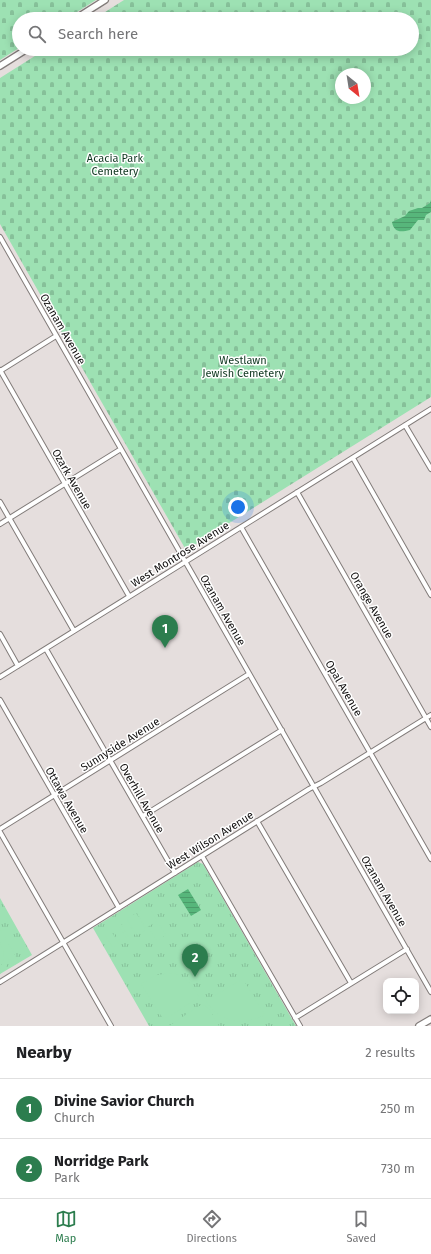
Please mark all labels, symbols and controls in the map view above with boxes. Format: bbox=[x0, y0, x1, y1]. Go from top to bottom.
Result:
search box bbox=[12, 12, 419, 56]
icon: search bbox=[26, 23, 48, 45]
text: Search here bbox=[58, 25, 138, 43]
north arrow bbox=[335, 68, 371, 104]
park label: Acacia Park Cemetery bbox=[87, 152, 144, 178]
street label: Ozanam Avenue bbox=[37, 292, 88, 367]
park label: Westlawn Jewish Cemetery bbox=[202, 354, 284, 380]
street label: Ozark Avenue bbox=[49, 447, 94, 512]
your location bbox=[228, 497, 248, 517]
street label: West Montrose Avenue bbox=[129, 519, 232, 590]
street label: Orange Avenue bbox=[347, 570, 396, 641]
street label: Ozanam Avenue bbox=[197, 573, 248, 648]
pin: 1 bbox=[152, 615, 178, 648]
street label: Opal Avenue bbox=[322, 658, 365, 719]
street label: Sunnyside Avenue bbox=[78, 715, 162, 774]
street label: Overhill Avenue bbox=[116, 761, 167, 836]
street label: Ottawa Avenue bbox=[42, 765, 91, 836]
street label: West Wilson Avenue bbox=[164, 808, 256, 872]
street label: Ozanam Avenue bbox=[358, 854, 409, 929]
pin: 2 bbox=[182, 944, 208, 977]
map controls bbox=[383, 978, 419, 1014]
button: locate bbox=[383, 978, 419, 1014]
text: Nearby bbox=[16, 1042, 71, 1063]
text: 2 results bbox=[365, 1045, 415, 1060]
text: Divine Savior Church bbox=[54, 1092, 194, 1110]
text: 1 bbox=[26, 1101, 32, 1116]
text: 250 m bbox=[380, 1101, 415, 1116]
text: Church bbox=[54, 1110, 95, 1125]
text: Norridge Park bbox=[54, 1152, 148, 1170]
text: 2 bbox=[26, 1161, 32, 1176]
text: 730 m bbox=[381, 1161, 415, 1176]
text: Park bbox=[54, 1170, 80, 1185]
tab: Map bbox=[55, 1208, 77, 1245]
tab: Directions bbox=[186, 1208, 237, 1245]
tab: Saved bbox=[346, 1208, 376, 1245]

